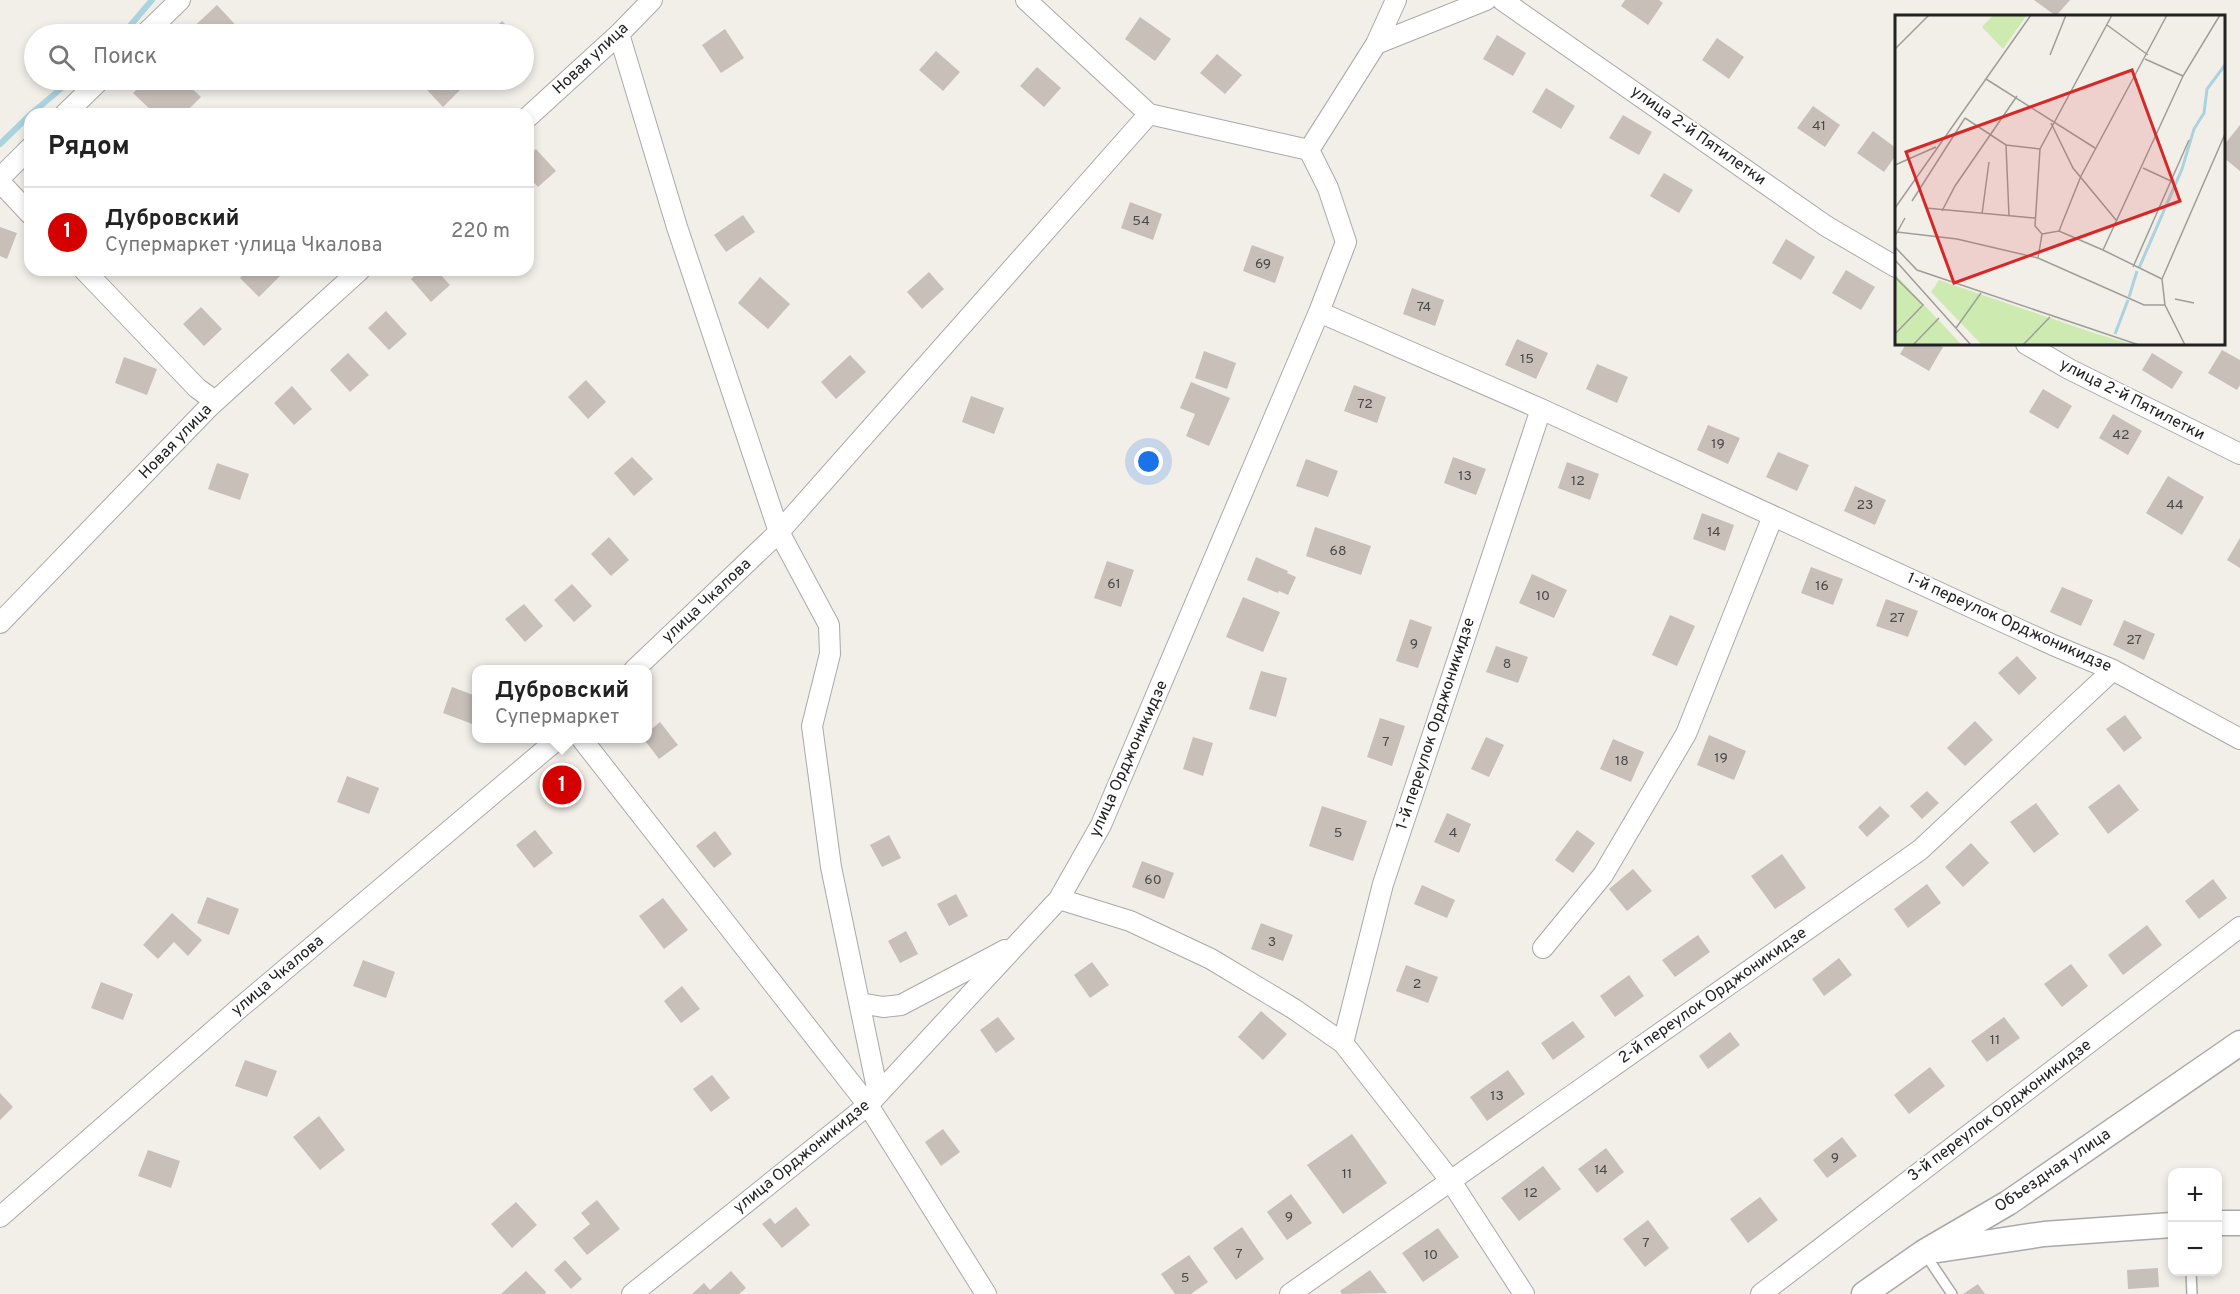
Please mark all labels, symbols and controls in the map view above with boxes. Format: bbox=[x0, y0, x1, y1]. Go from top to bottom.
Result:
inset map bbox=[1895, 15, 2225, 345]
street label: Новая улица bbox=[549, 19, 633, 99]
search box bbox=[24, 24, 534, 90]
icon: search bbox=[45, 41, 78, 74]
text: Поиск bbox=[93, 44, 157, 71]
street label: улица 2-й Пятилетки bbox=[1627, 82, 1769, 190]
house number: 41 bbox=[1812, 118, 1826, 135]
text: Рядом bbox=[48, 131, 130, 164]
text: Дубровский bbox=[105, 206, 239, 233]
house number: 54 bbox=[1132, 213, 1150, 230]
text: 1 bbox=[64, 219, 72, 245]
text: 220 m bbox=[451, 219, 510, 245]
text: Супермаркет · улица Чкалова bbox=[105, 233, 382, 259]
house number: 69 bbox=[1255, 256, 1271, 273]
house number: 74 bbox=[1417, 299, 1431, 316]
house number: 15 bbox=[1520, 351, 1534, 368]
street label: улица 2-й Пятилетки bbox=[2056, 355, 2208, 445]
house number: 72 bbox=[1357, 396, 1373, 413]
street label: Новая улица bbox=[135, 400, 217, 484]
house number: 42 bbox=[2112, 427, 2130, 444]
house number: 19 bbox=[1711, 436, 1725, 453]
your location bbox=[1134, 447, 1163, 476]
house number: 13 bbox=[1458, 468, 1472, 485]
house number: 12 bbox=[1571, 473, 1585, 490]
house number: 23 bbox=[1857, 497, 1874, 514]
house number: 44 bbox=[2166, 497, 2184, 514]
house number: 14 bbox=[1707, 524, 1721, 541]
house number: 68 bbox=[1330, 543, 1346, 560]
street label: улица Чкалова bbox=[658, 555, 756, 647]
street label: 1-й переулок Орджоникидзе bbox=[1904, 569, 2114, 677]
house number: 61 bbox=[1107, 576, 1121, 593]
house number: 16 bbox=[1815, 578, 1829, 595]
house number: 10 bbox=[1536, 588, 1550, 605]
house number: 27 bbox=[1889, 610, 1905, 627]
street label: 1-й переулок Орджоникидзе bbox=[1392, 615, 1480, 833]
house number: 27 bbox=[2126, 632, 2142, 649]
house number: 9 bbox=[1410, 636, 1418, 653]
house number: 8 bbox=[1503, 656, 1511, 673]
popup bbox=[472, 665, 652, 743]
street label: улица Орджоникидзе bbox=[1085, 677, 1173, 841]
text: Дубровский bbox=[495, 678, 629, 705]
text: Супермаркет bbox=[495, 705, 619, 731]
house number: 7 bbox=[1382, 734, 1390, 751]
house number: 19 bbox=[1714, 750, 1728, 767]
house number: 18 bbox=[1615, 753, 1629, 770]
pin: 1 bbox=[542, 762, 582, 808]
house number: 5 bbox=[1334, 825, 1342, 842]
house number: 4 bbox=[1449, 825, 1457, 842]
house number: 60 bbox=[1144, 872, 1162, 889]
street label: 2-й переулок Орджоникидзе bbox=[1615, 923, 1811, 1069]
street label: улица Чкалова bbox=[228, 931, 328, 1021]
house number: 3 bbox=[1268, 934, 1276, 951]
house number: 2 bbox=[1413, 976, 1421, 993]
house number: 11 bbox=[1990, 1032, 2000, 1049]
street label: 3-й переулок Орджоникидзе bbox=[1904, 1035, 2096, 1187]
house number: 13 bbox=[1490, 1088, 1504, 1105]
street label: улица Орджоникидзе bbox=[730, 1096, 874, 1218]
street label: Объездная улица bbox=[1991, 1125, 2115, 1217]
house number: 9 bbox=[1831, 1150, 1839, 1167]
house number: 14 bbox=[1594, 1162, 1608, 1179]
house number: 11 bbox=[1342, 1166, 1352, 1183]
map controls bbox=[2168, 1168, 2222, 1276]
button: + bbox=[2168, 1168, 2222, 1222]
house number: 12 bbox=[1524, 1185, 1538, 1202]
house number: 9 bbox=[1285, 1209, 1293, 1226]
button: − bbox=[2168, 1222, 2222, 1276]
house number: 7 bbox=[1642, 1235, 1650, 1252]
house number: 7 bbox=[1235, 1246, 1243, 1263]
house number: 10 bbox=[1424, 1247, 1438, 1264]
house number: 5 bbox=[1181, 1270, 1189, 1287]

